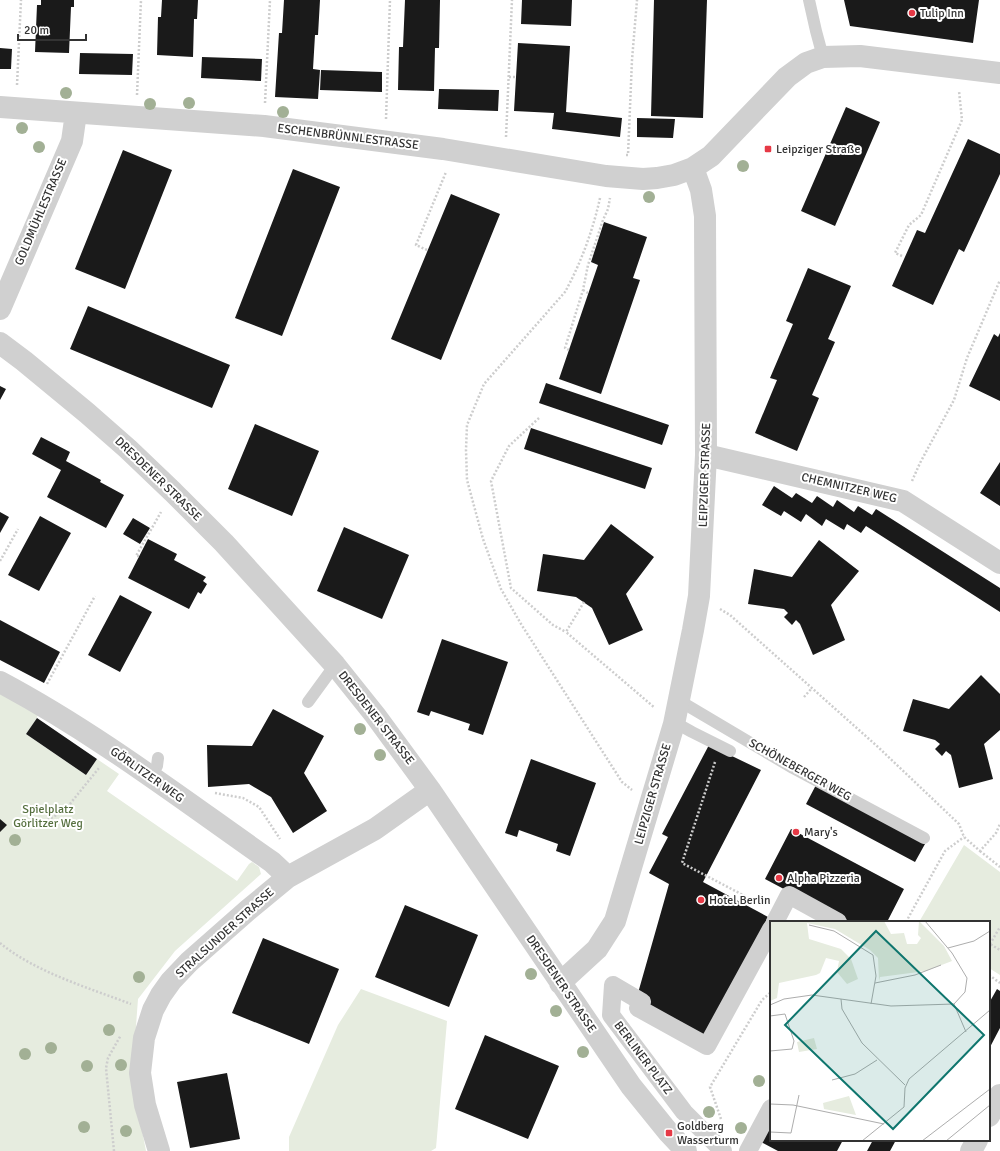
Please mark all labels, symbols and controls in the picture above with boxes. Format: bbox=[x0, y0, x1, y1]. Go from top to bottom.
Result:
place label: Tulip Inn bbox=[920, 6, 964, 21]
marker: Tulip Inn bbox=[907, 8, 917, 18]
scale bar bbox=[18, 16, 86, 42]
text: 20 m bbox=[24, 23, 49, 38]
street label: ESCHENBRÜNNLESTRASSE bbox=[277, 121, 420, 153]
place label: Leipziger Straße bbox=[776, 142, 860, 157]
marker: Leipziger Straße bbox=[763, 144, 773, 154]
street label: GOLDMÜHLESTRASSE bbox=[12, 156, 70, 268]
street label: LEIPZIGER STRASSE bbox=[696, 422, 714, 527]
street label: DRESDENER STRASSE bbox=[112, 434, 205, 524]
street label: CHEMNITZER WEG bbox=[800, 470, 898, 506]
street label: DRESDENER STRASSE bbox=[335, 668, 417, 768]
street label: SCHÖNEBERGER WEG bbox=[746, 736, 854, 804]
street label: LEIPZIGER STRASSE bbox=[631, 742, 675, 846]
street label: GÖRLITZER WEG bbox=[107, 744, 187, 806]
park label: Spielplatz Görlitzer Weg bbox=[13, 802, 83, 831]
place label: Mary's bbox=[804, 825, 838, 840]
marker: Mary's bbox=[791, 827, 801, 837]
place label: Alpha Pizzeria bbox=[787, 871, 860, 886]
marker: Alpha Pizzeria bbox=[774, 873, 784, 883]
street label: STRALSUNDER STRASSE bbox=[173, 885, 277, 981]
place label: Hotel Berlin bbox=[709, 893, 770, 908]
marker: Hotel Berlin bbox=[696, 895, 706, 905]
inset map bbox=[770, 921, 990, 1141]
street label: DRESDENER STRASSE bbox=[523, 932, 599, 1036]
street label: BERLINER PLATZ bbox=[611, 1018, 676, 1098]
place label: Goldberg Wasserturm bbox=[677, 1119, 739, 1148]
marker: Goldberg Wasserturm bbox=[664, 1128, 674, 1138]

